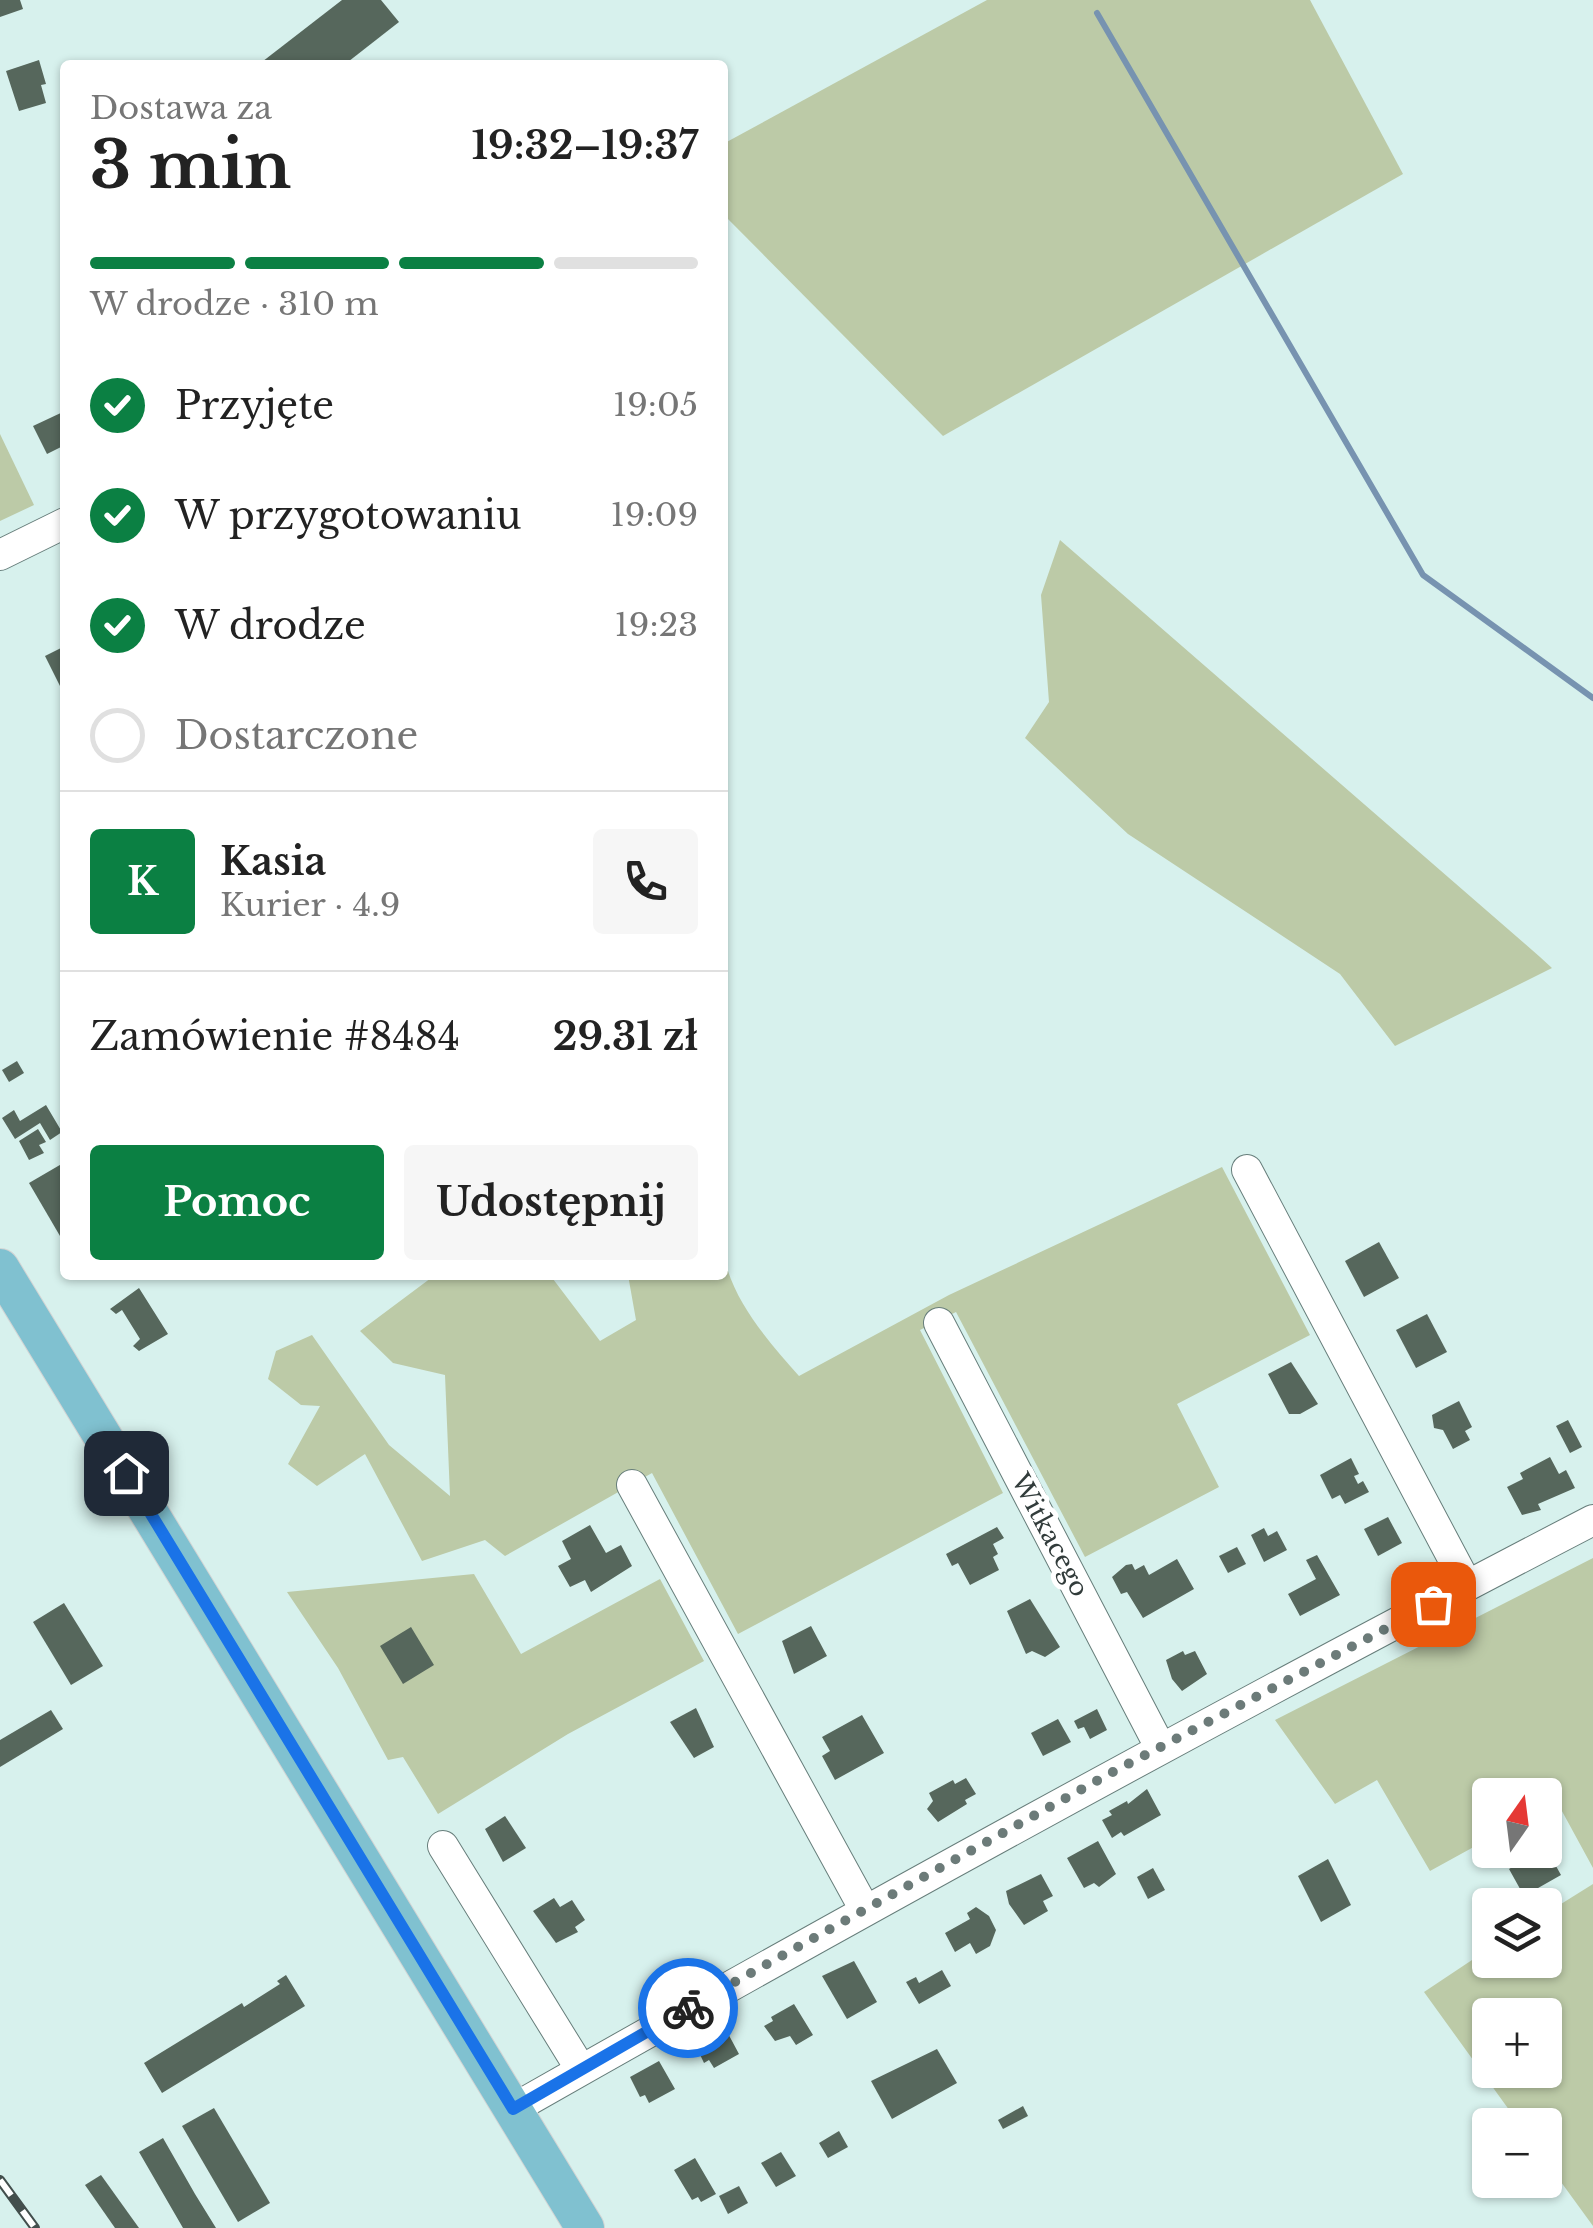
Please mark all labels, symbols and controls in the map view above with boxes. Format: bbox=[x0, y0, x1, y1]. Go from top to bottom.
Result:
text: Dostawa za bbox=[90, 88, 272, 128]
text: 19:32–19:37 bbox=[472, 122, 698, 169]
text: 3 min bbox=[90, 125, 291, 206]
text: W drodze · 310 m bbox=[90, 284, 379, 324]
icon: check bbox=[90, 378, 145, 433]
text: Przyjęte bbox=[175, 382, 334, 429]
text: 19:05 bbox=[613, 385, 698, 425]
icon: check bbox=[90, 488, 145, 543]
text: W przygotowaniu bbox=[175, 492, 521, 539]
text: 19:09 bbox=[611, 495, 698, 535]
icon: check bbox=[90, 598, 145, 653]
text: W drodze bbox=[175, 602, 366, 649]
text: 19:23 bbox=[615, 605, 698, 645]
text: Dostarczone bbox=[175, 712, 418, 759]
button: phone bbox=[593, 829, 698, 934]
text: Kasia bbox=[220, 838, 326, 885]
text: K bbox=[127, 858, 158, 905]
text: Kurier · 4.9 bbox=[220, 885, 400, 925]
text: Zamówienie #8484 bbox=[90, 1013, 460, 1060]
text: 29.31 zł bbox=[553, 1013, 698, 1060]
button: Pomoc bbox=[90, 1145, 384, 1260]
button: Udostępnij bbox=[404, 1145, 698, 1260]
pin bbox=[84, 1431, 169, 1516]
icon: home bbox=[99, 1446, 154, 1501]
street label: Witkacego bbox=[1004, 1467, 1095, 1602]
pin bbox=[1391, 1562, 1476, 1647]
icon: bag bbox=[1406, 1577, 1461, 1632]
north arrow bbox=[1472, 1778, 1562, 1868]
map controls bbox=[1472, 1778, 1562, 2198]
button: layers bbox=[1472, 1888, 1562, 1978]
courier bbox=[638, 1958, 738, 2058]
icon: bike bbox=[661, 1981, 716, 2036]
button: + bbox=[1472, 1998, 1562, 2088]
button: − bbox=[1472, 2108, 1562, 2198]

